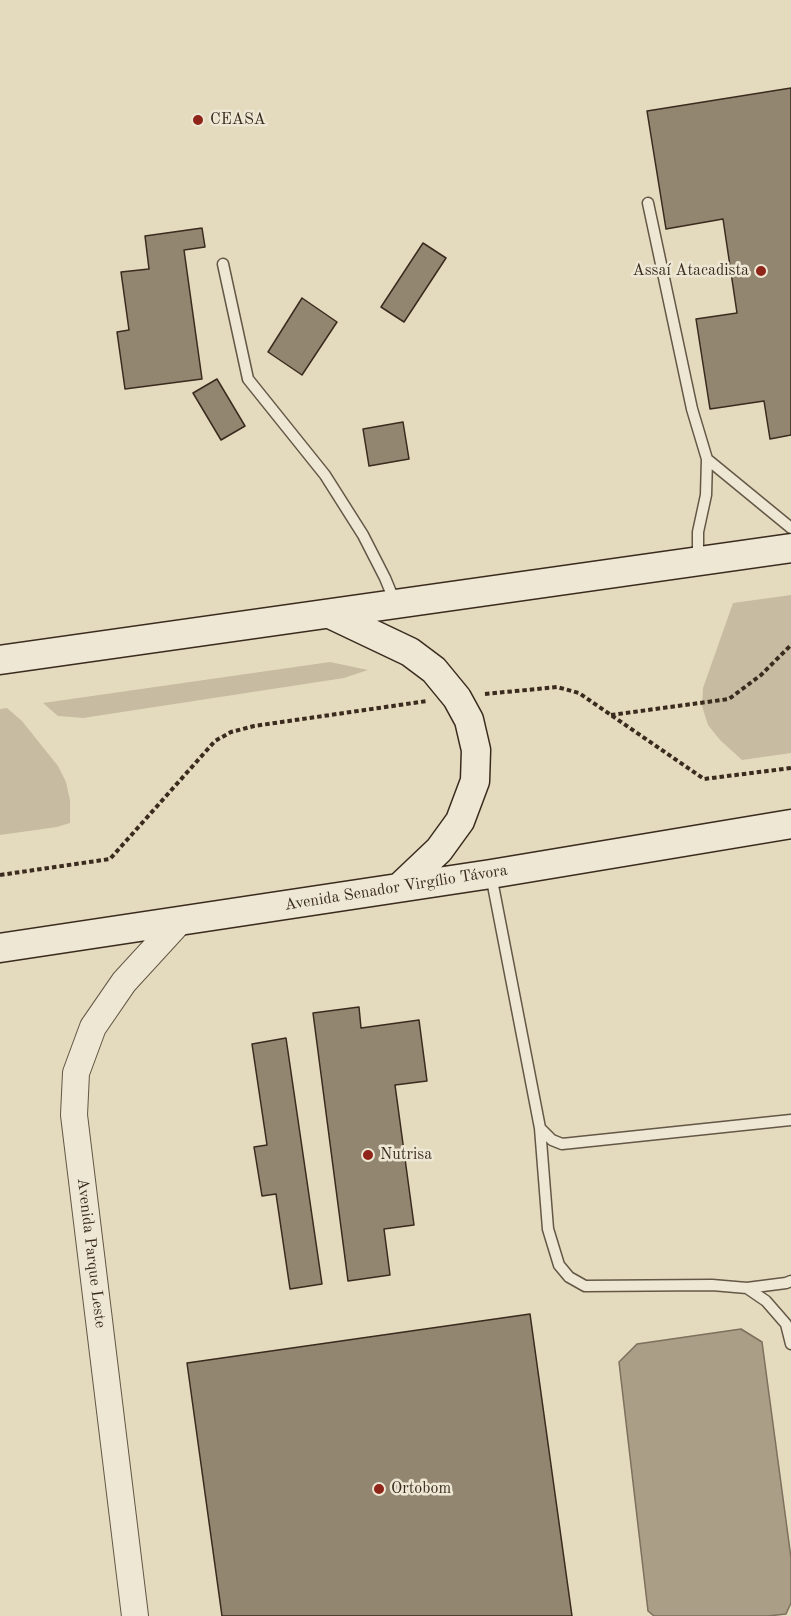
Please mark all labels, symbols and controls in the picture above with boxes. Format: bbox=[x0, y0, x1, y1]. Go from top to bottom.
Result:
place label: CEASA bbox=[210, 110, 266, 130]
marker: CEASA bbox=[191, 113, 205, 127]
place label: Assaí Atacadista bbox=[632, 261, 749, 281]
marker: Assaí Atacadista bbox=[754, 264, 768, 278]
street label: Avenida Senador Virgílio Távora bbox=[283, 861, 509, 915]
place label: Nutrisa bbox=[380, 1145, 432, 1165]
marker: Nutrisa bbox=[361, 1148, 375, 1162]
street label: Avenida Parque Leste bbox=[72, 1177, 110, 1329]
place label: Ortobom bbox=[391, 1479, 451, 1499]
marker: Ortobom bbox=[372, 1482, 386, 1496]

